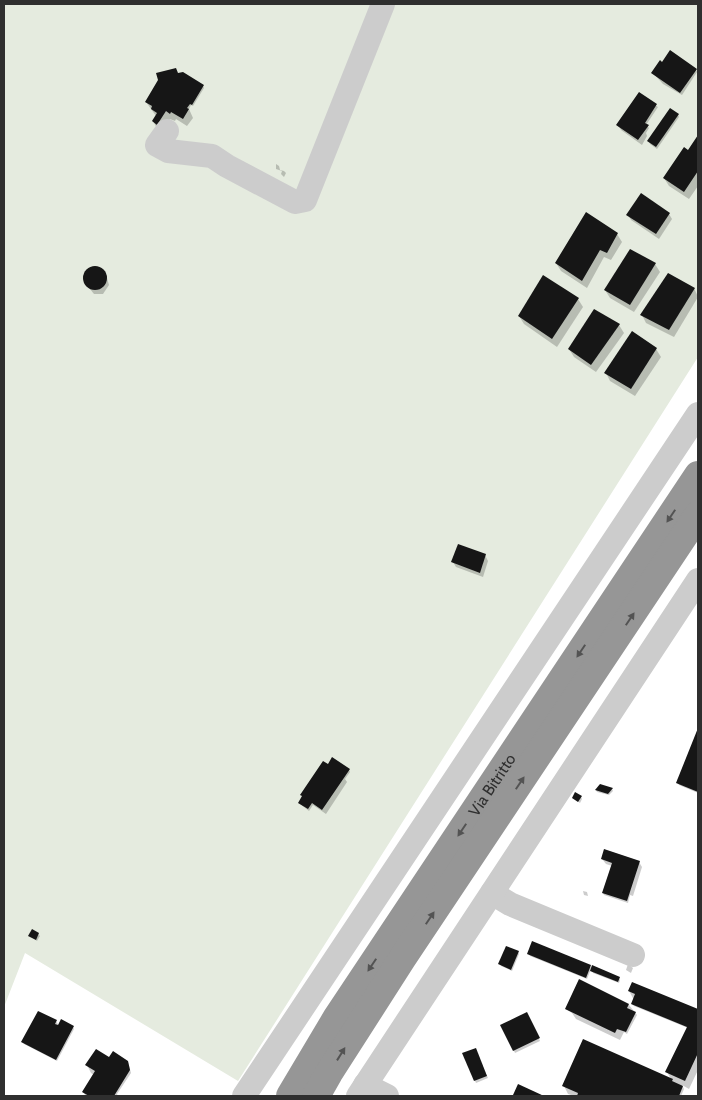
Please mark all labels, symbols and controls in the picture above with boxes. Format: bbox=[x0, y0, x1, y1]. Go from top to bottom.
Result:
one-way arrow bbox=[666, 509, 676, 522]
one-way arrow bbox=[625, 612, 634, 625]
one-way arrow bbox=[576, 644, 586, 658]
street label: Via Bitritto bbox=[464, 750, 520, 820]
one-way arrow bbox=[515, 776, 525, 790]
one-way arrow bbox=[457, 823, 467, 837]
one-way arrow bbox=[425, 911, 435, 925]
one-way arrow bbox=[367, 958, 377, 972]
one-way arrow bbox=[337, 1048, 346, 1061]

